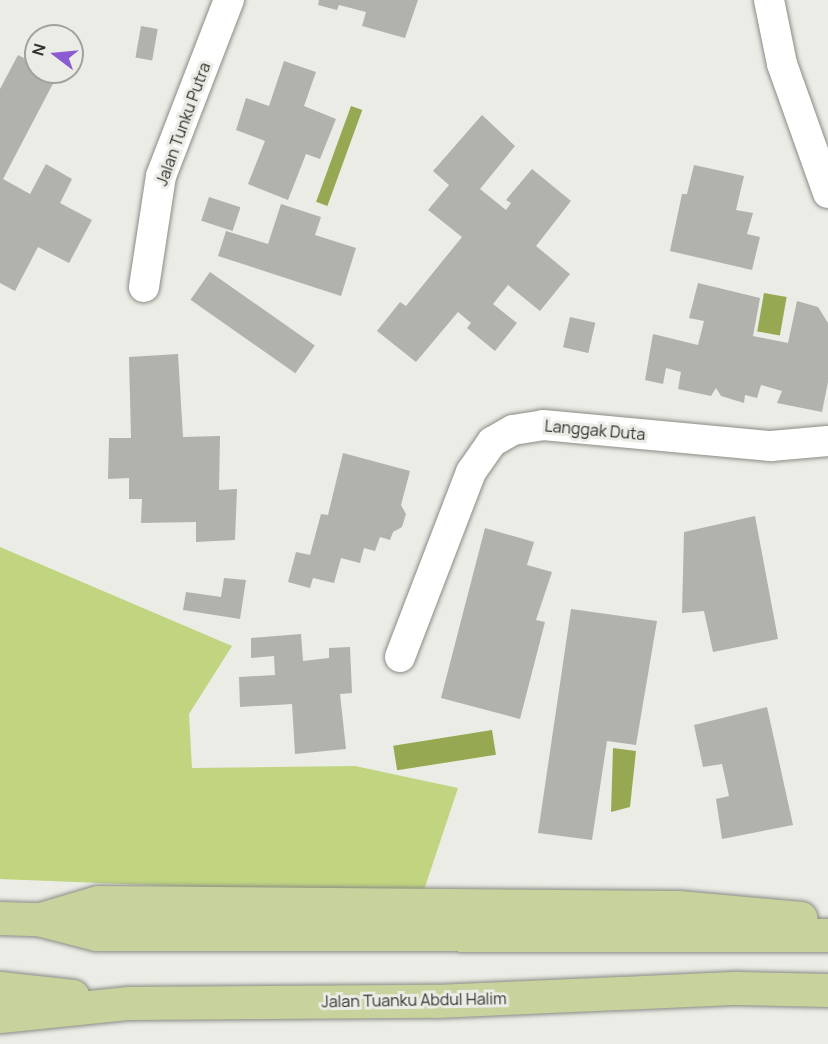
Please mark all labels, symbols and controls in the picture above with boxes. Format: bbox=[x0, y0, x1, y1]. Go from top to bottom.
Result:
north arrow bbox=[24, 24, 84, 84]
text: N bbox=[26, 41, 51, 58]
street label: Jalan Tunku Putra bbox=[152, 60, 214, 188]
street label: Langgak Duta bbox=[544, 416, 646, 444]
street label: Jalan Tuanku Abdul Halim bbox=[321, 989, 507, 1011]

